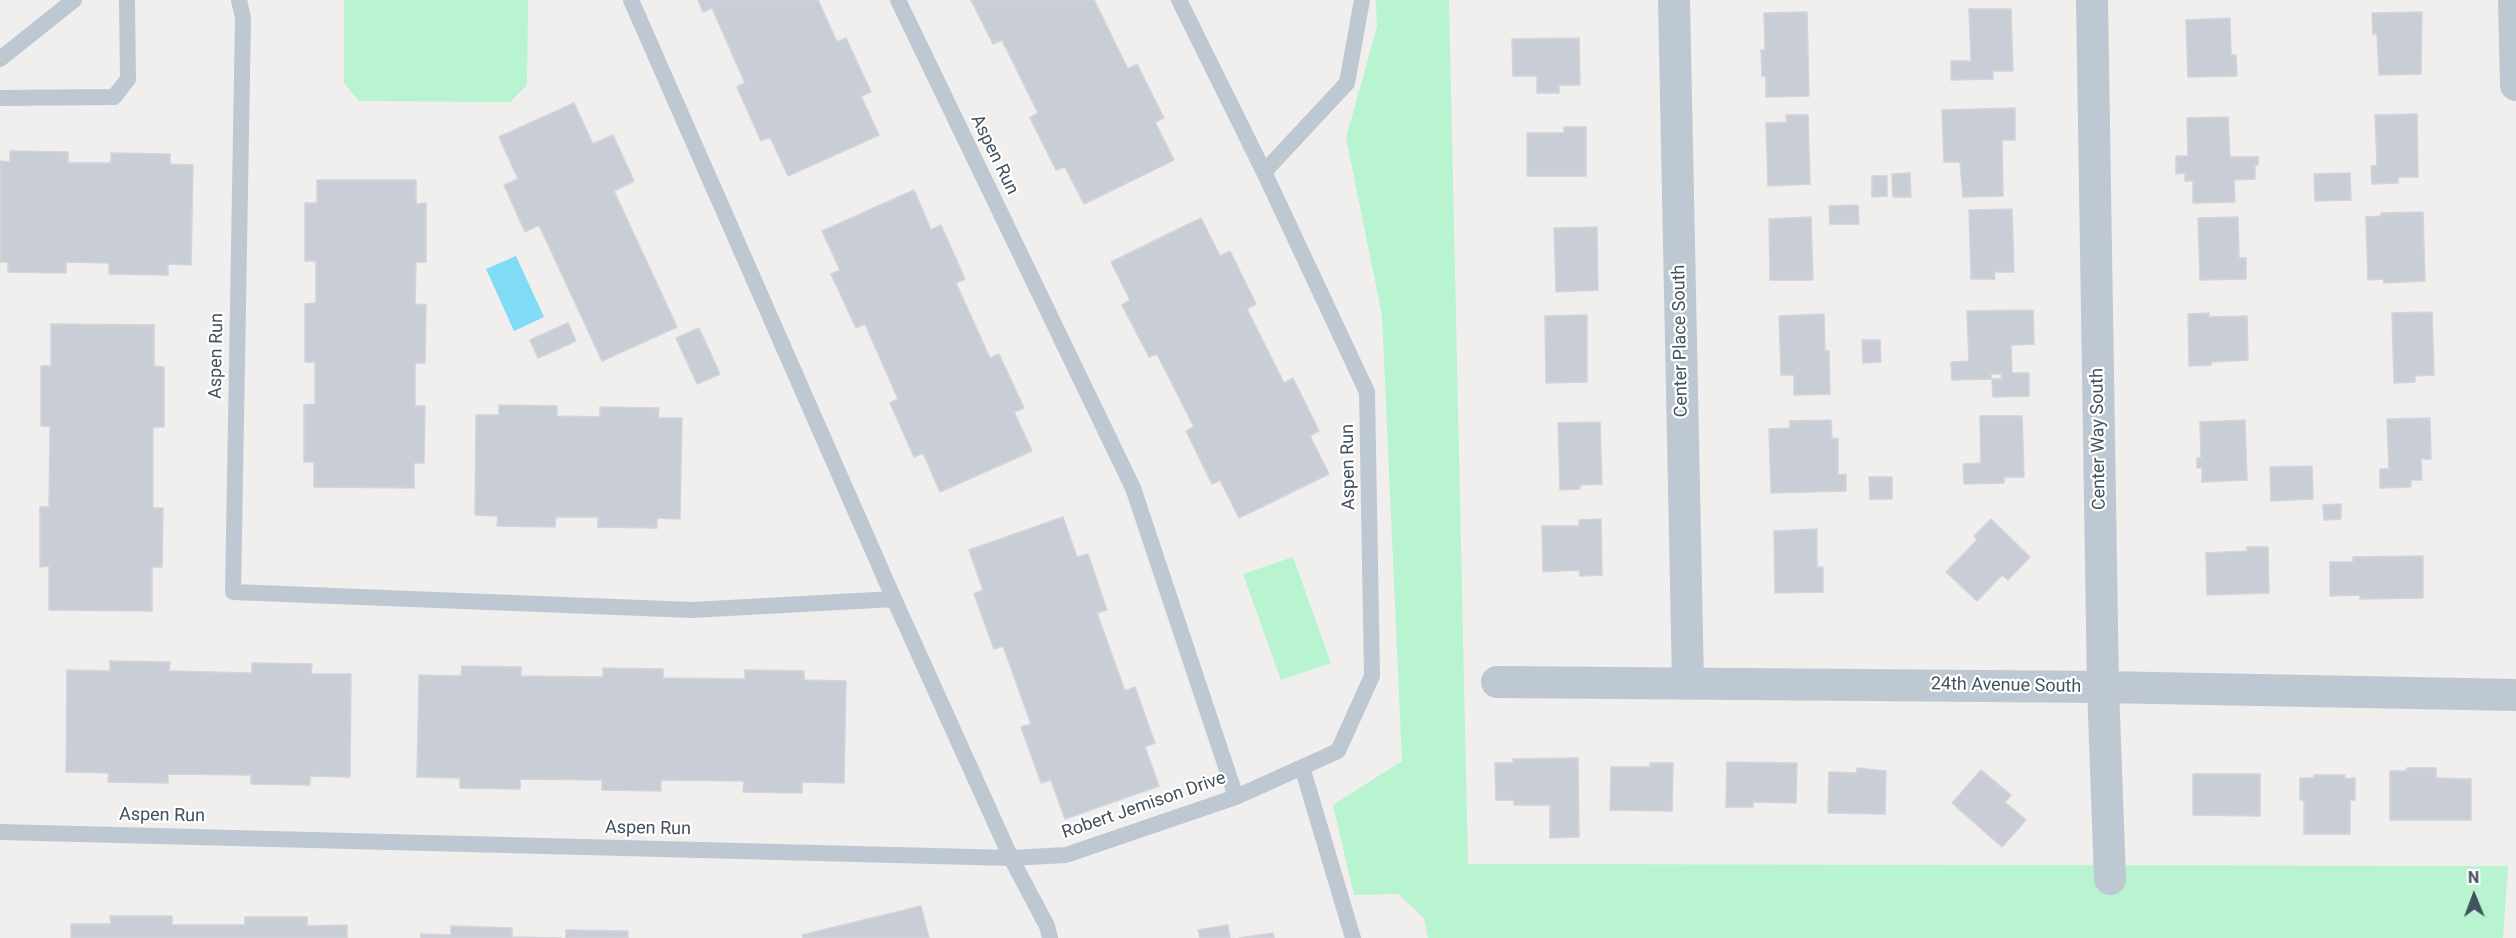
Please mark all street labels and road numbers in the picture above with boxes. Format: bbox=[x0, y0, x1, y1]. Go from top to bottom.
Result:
street label: Aspen Run bbox=[965, 112, 1023, 198]
street label: Center Place South bbox=[1669, 264, 1693, 418]
street label: Aspen Run bbox=[205, 313, 229, 399]
street label: Center Way South bbox=[2087, 368, 2111, 510]
street label: Aspen Run bbox=[1337, 424, 1361, 510]
street label: 24th Avenue South bbox=[1931, 674, 2081, 698]
street label: Robert Jemison Drive bbox=[1059, 768, 1229, 844]
street label: Aspen Run bbox=[119, 804, 205, 828]
street label: Aspen Run bbox=[605, 817, 691, 841]

